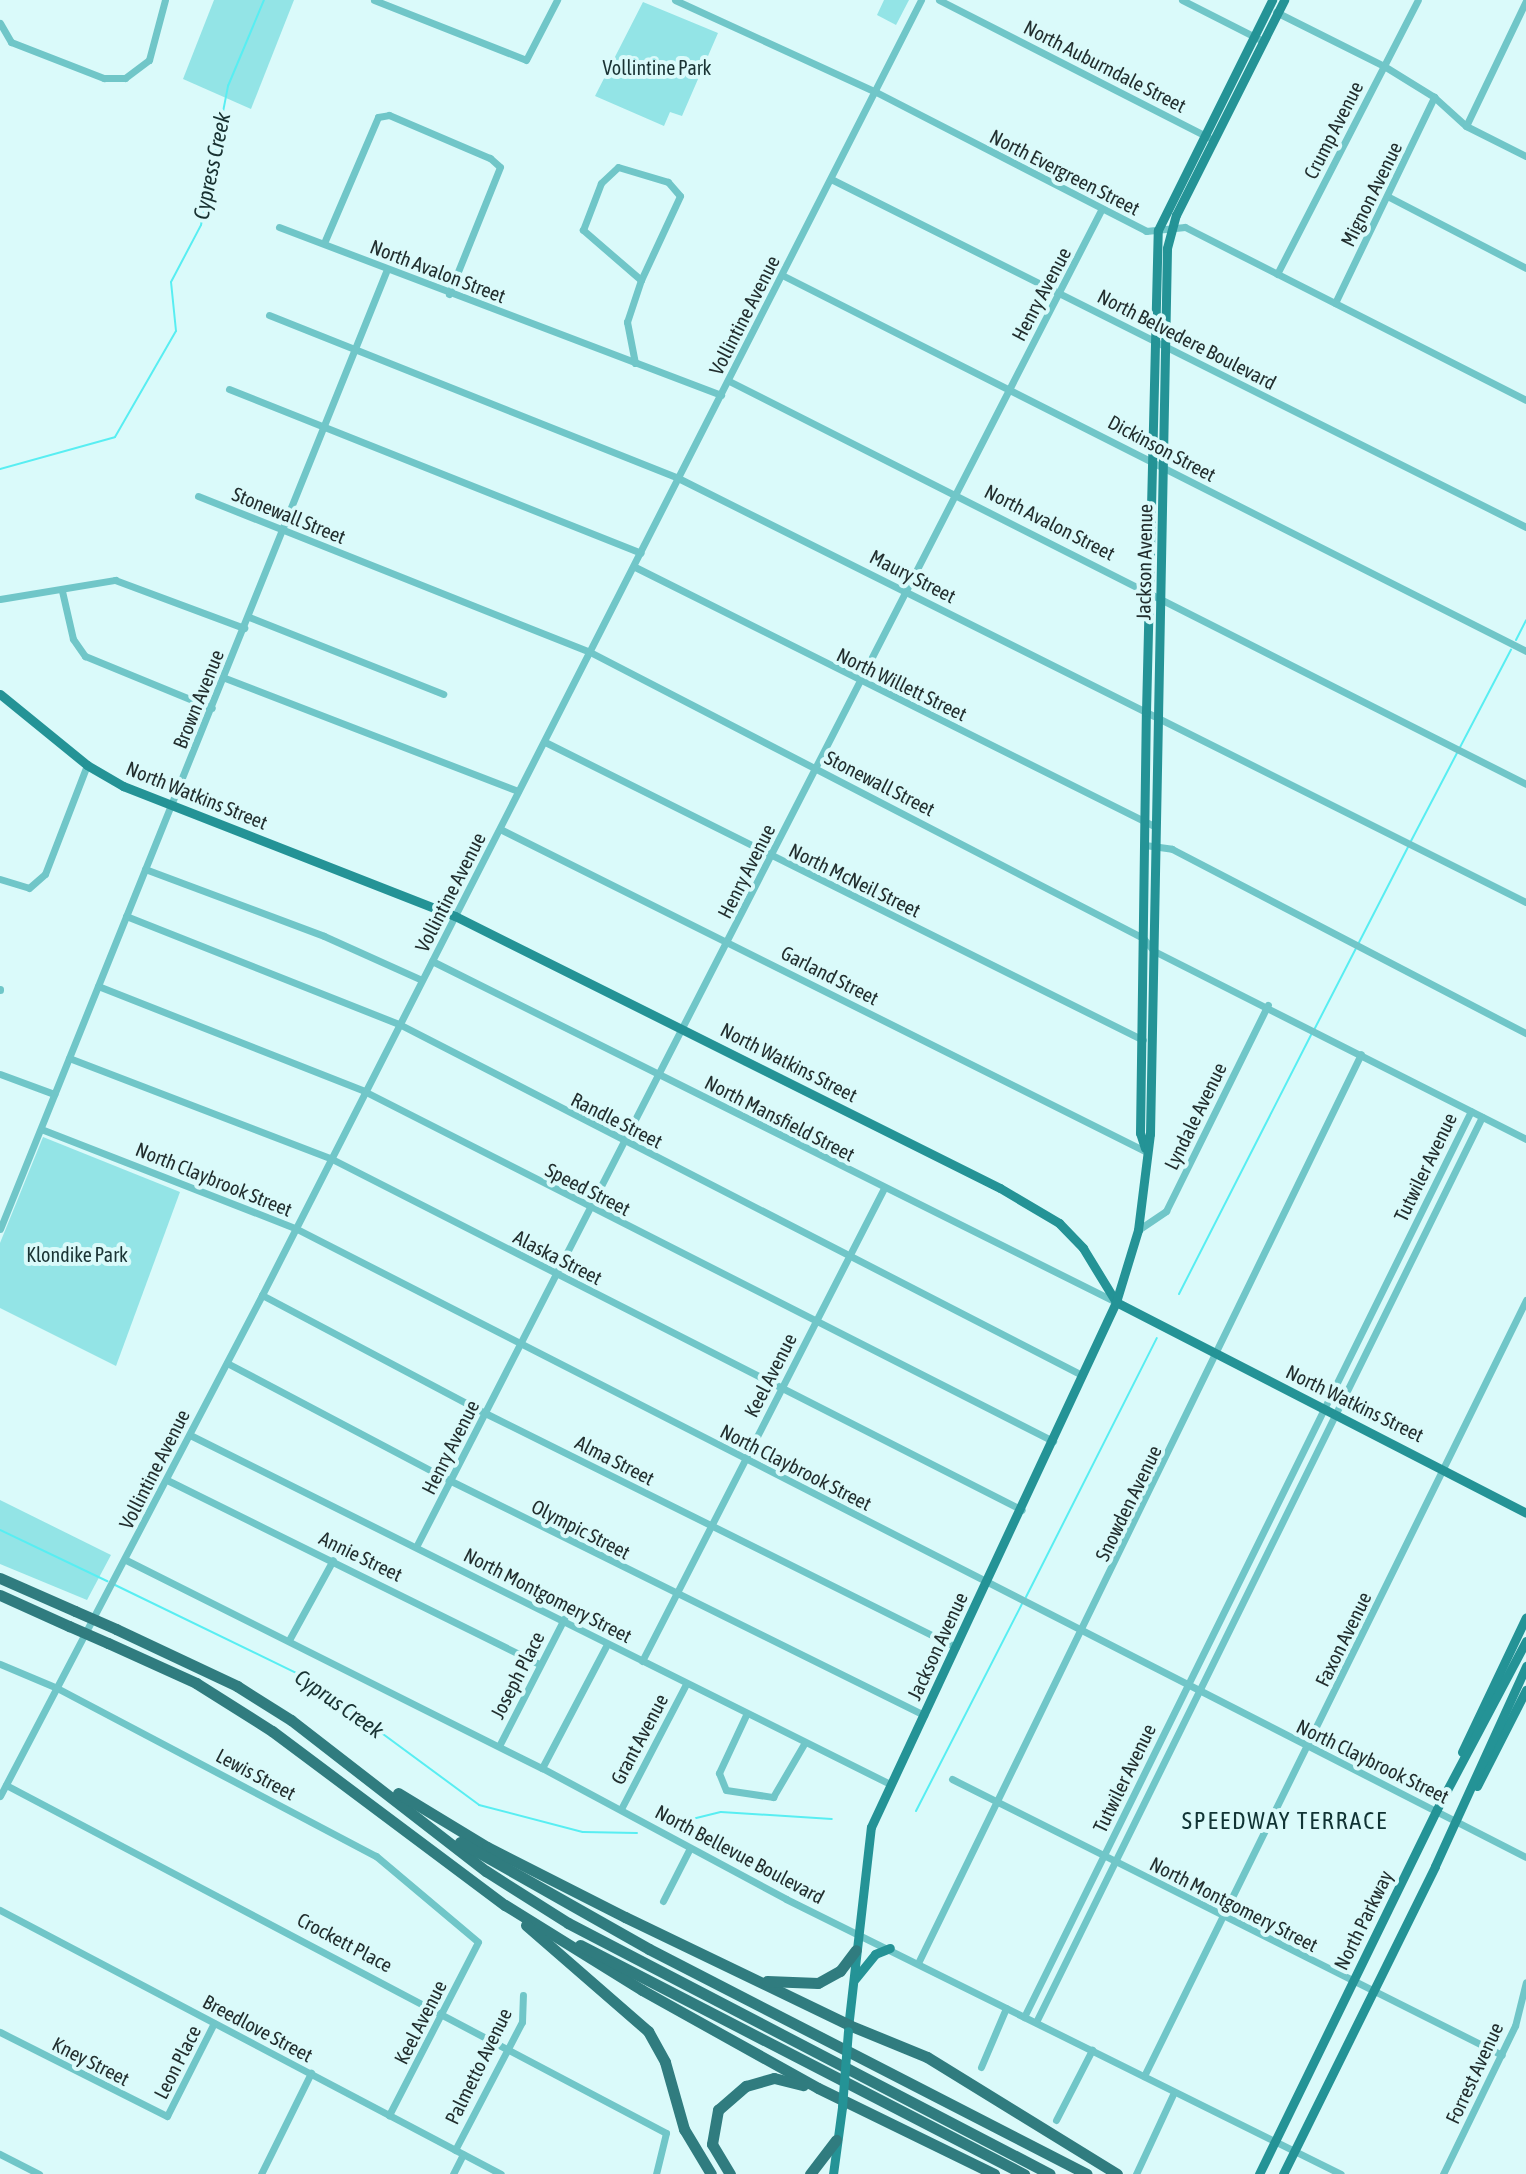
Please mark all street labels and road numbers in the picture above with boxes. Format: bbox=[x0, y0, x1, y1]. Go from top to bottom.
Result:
street label: North Auburndale Street bbox=[1020, 15, 1190, 117]
street label: Crump Avenue bbox=[1298, 77, 1368, 183]
street label: North Evergreen Street bbox=[986, 124, 1144, 220]
street label: Mignon Avenue bbox=[1335, 138, 1407, 250]
street label: North Avalon Street bbox=[367, 234, 509, 308]
street label: Henry Avenue bbox=[1006, 243, 1076, 345]
street label: Vollintine Avenue bbox=[704, 251, 784, 379]
street label: North Belvedere Boulevard bbox=[1094, 284, 1280, 394]
street label: Dickinson Street bbox=[1104, 410, 1220, 486]
street label: North Avalon Street bbox=[981, 479, 1119, 565]
street label: Stonewall Street bbox=[229, 481, 349, 549]
street label: Jackson Avenue bbox=[1131, 504, 1157, 620]
street label: Maury Street bbox=[866, 544, 960, 608]
street label: North Willett Street bbox=[833, 642, 971, 726]
street label: Brown Avenue bbox=[167, 646, 229, 752]
street label: Stonewall Street bbox=[821, 745, 939, 821]
street label: North Watkins Street bbox=[123, 756, 271, 834]
street label: Henry Avenue bbox=[712, 820, 780, 922]
street label: Vollintine Avenue bbox=[410, 828, 490, 956]
street label: North McNeil Street bbox=[785, 838, 925, 922]
street label: Garland Street bbox=[777, 940, 883, 1010]
street label: North Watkins Street bbox=[717, 1017, 861, 1107]
street label: Lyndale Avenue bbox=[1159, 1059, 1231, 1173]
street label: North Mansfield Street bbox=[701, 1070, 859, 1166]
street label: Randle Street bbox=[567, 1087, 667, 1153]
street label: Tutwiler Avenue bbox=[1388, 1109, 1462, 1225]
street label: North Claybrook Street bbox=[132, 1137, 296, 1221]
street label: Speed Street bbox=[542, 1157, 634, 1221]
street label: Alaska Street bbox=[510, 1224, 606, 1290]
street label: Keel Avenue bbox=[739, 1329, 801, 1421]
street label: North Watkins Street bbox=[1282, 1359, 1428, 1447]
street label: Henry Avenue bbox=[416, 1396, 484, 1498]
street label: Vollintine Avenue bbox=[114, 1405, 194, 1533]
street label: North Claybrook Street bbox=[716, 1419, 876, 1515]
street label: Alma Street bbox=[571, 1430, 659, 1490]
street label: Snowden Avenue bbox=[1090, 1441, 1166, 1565]
street label: Olympic Street bbox=[528, 1494, 634, 1564]
street label: Annie Street bbox=[316, 1526, 406, 1586]
street label: North Montgomery Street bbox=[460, 1542, 636, 1648]
street label: Jackson Avenue bbox=[902, 1588, 972, 1704]
street label: Faxon Avenue bbox=[1310, 1588, 1376, 1690]
street label: Joseph Place bbox=[485, 1627, 549, 1723]
street label: Grant Avenue bbox=[605, 1690, 673, 1788]
street label: North Claybrook Street bbox=[1293, 1714, 1453, 1808]
street label: Tutwiler Avenue bbox=[1087, 1720, 1161, 1836]
street label: Lewis Street bbox=[212, 1743, 300, 1805]
street label: North Bellevue Boulevard bbox=[651, 1799, 829, 1909]
street label: North Montgomery Street bbox=[1146, 1851, 1322, 1957]
street label: North Parkway bbox=[1329, 1866, 1397, 1974]
street label: Crockett Place bbox=[293, 1907, 397, 1977]
street label: Keel Avenue bbox=[389, 1976, 451, 2068]
street label: Breedlove Street bbox=[199, 1989, 317, 2067]
street label: Palmetto Avenue bbox=[440, 2004, 516, 2128]
street label: Forrest Avenue bbox=[1440, 2019, 1508, 2127]
street label: Leon Place bbox=[148, 2021, 206, 2103]
street label: Kney Street bbox=[48, 2031, 134, 2091]

